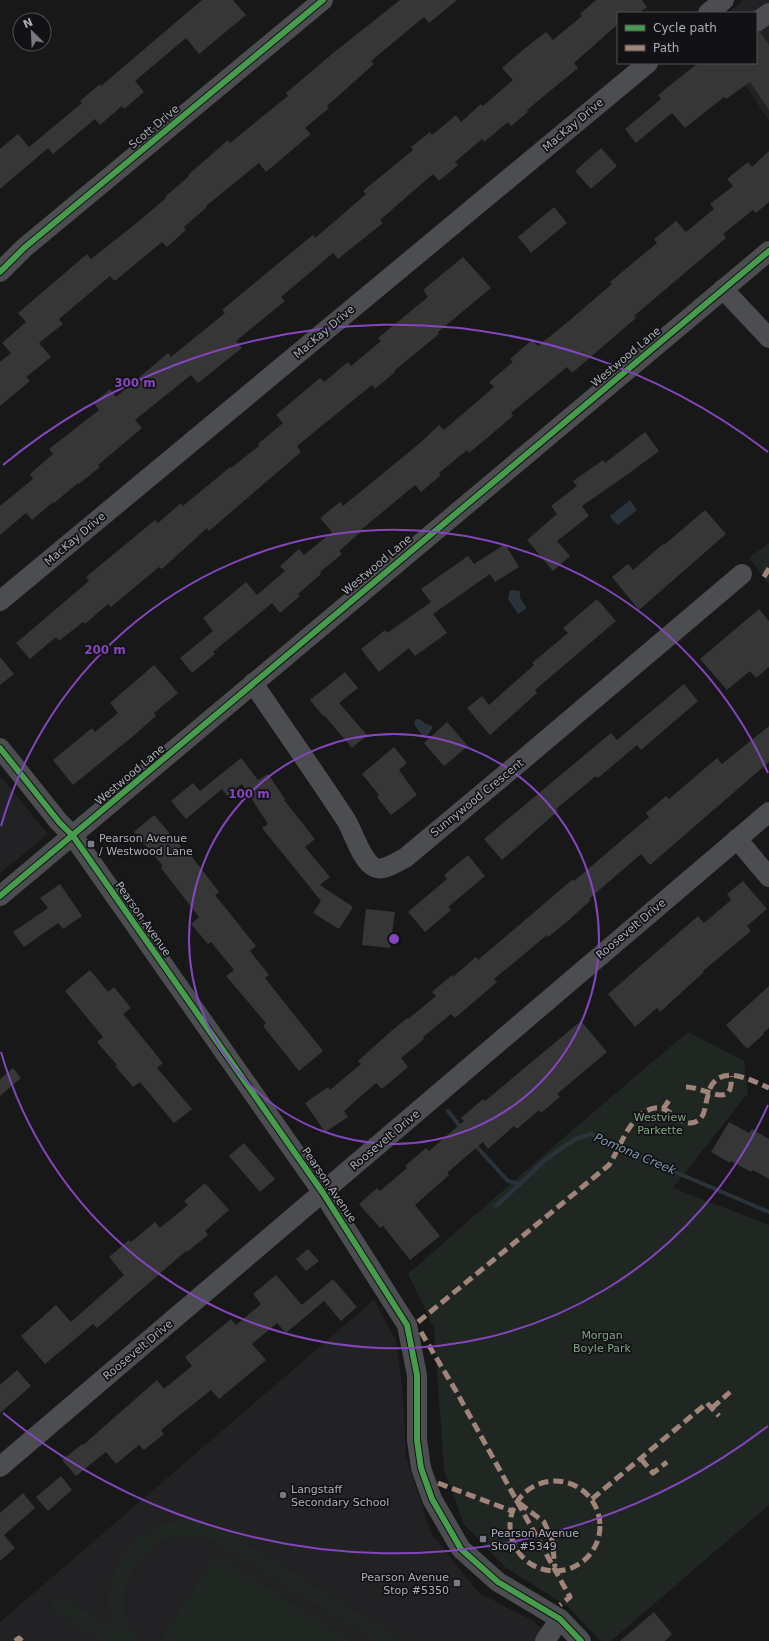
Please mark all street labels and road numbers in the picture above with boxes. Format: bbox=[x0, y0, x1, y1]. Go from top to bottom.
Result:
street label: MacKay Drive bbox=[540, 96, 606, 154]
street label: Scott Drive bbox=[126, 102, 182, 152]
street label: MacKay Drive bbox=[291, 303, 357, 361]
street label: Westwood Lane bbox=[589, 324, 664, 390]
street label: MacKay Drive bbox=[42, 510, 108, 568]
street label: Westwood Lane bbox=[340, 532, 415, 598]
street label: Westwood Lane bbox=[93, 742, 168, 808]
street label: Sunnywood Crescent bbox=[428, 756, 527, 840]
street label: Pearson Avenue bbox=[112, 879, 174, 959]
street label: Roosevelt Drive bbox=[594, 896, 669, 962]
street label: Roosevelt Drive bbox=[348, 1107, 423, 1173]
street label: Pearson Avenue bbox=[299, 1145, 359, 1225]
street label: Roosevelt Drive bbox=[101, 1317, 176, 1383]

